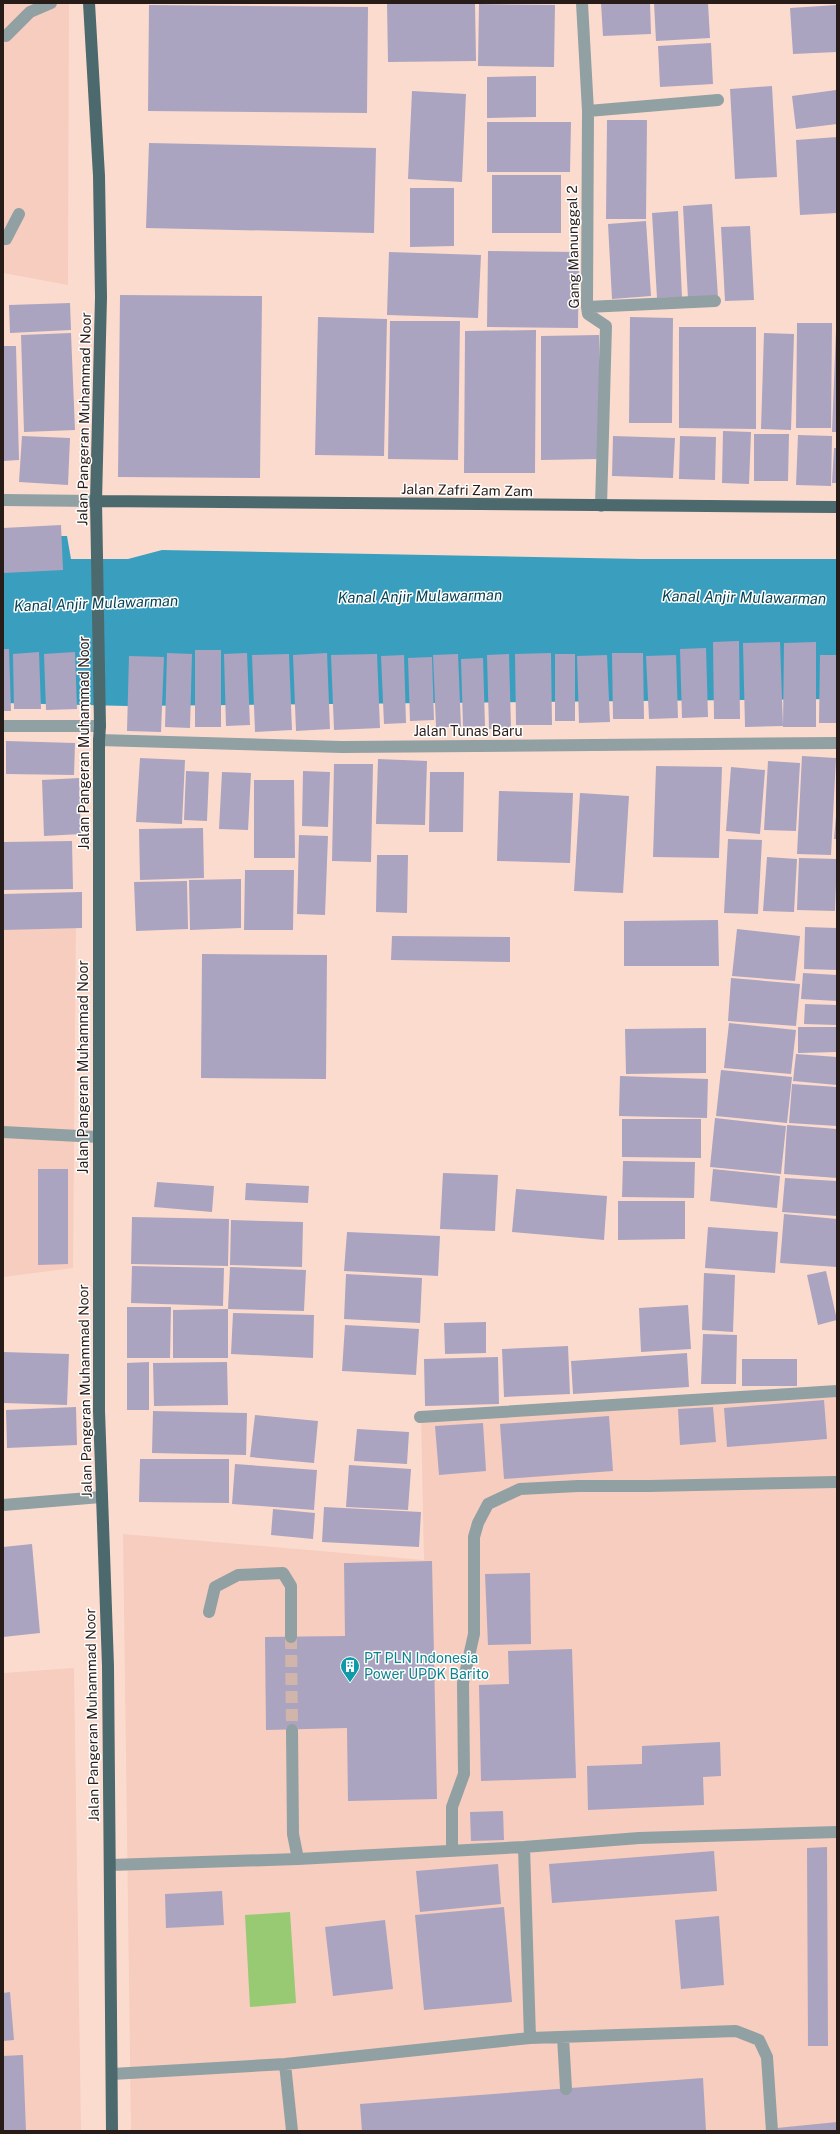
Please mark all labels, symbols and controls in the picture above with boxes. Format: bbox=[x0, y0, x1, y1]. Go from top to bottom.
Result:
street label: Gang Manunggal 2 bbox=[564, 185, 582, 309]
street label: Jalan Pangeran Muhammad Noor bbox=[74, 312, 94, 526]
street label: Jalan Zafri Zam Zam bbox=[401, 481, 533, 499]
water label: Kanal Anjir Mulawarman bbox=[338, 586, 502, 606]
water label: Kanal Anjir Mulawarman bbox=[662, 587, 826, 607]
water label: Kanal Anjir Mulawarman bbox=[13, 592, 179, 614]
street label: Jalan Pangeran Muhammad Noor bbox=[76, 636, 92, 850]
street label: Jalan Tunas Baru bbox=[413, 723, 523, 739]
street label: Jalan Pangeran Muhammad Noor bbox=[75, 960, 91, 1174]
street label: Jalan Pangeran Muhammad Noor bbox=[75, 1284, 95, 1498]
street label: Jalan Pangeran Muhammad Noor bbox=[82, 1608, 102, 1822]
place label: PT PLN Indonesia Power UPDK Barito bbox=[364, 1650, 489, 1682]
building icon: PT PLN Indonesia Power UPDK Barito bbox=[339, 1655, 361, 1683]

